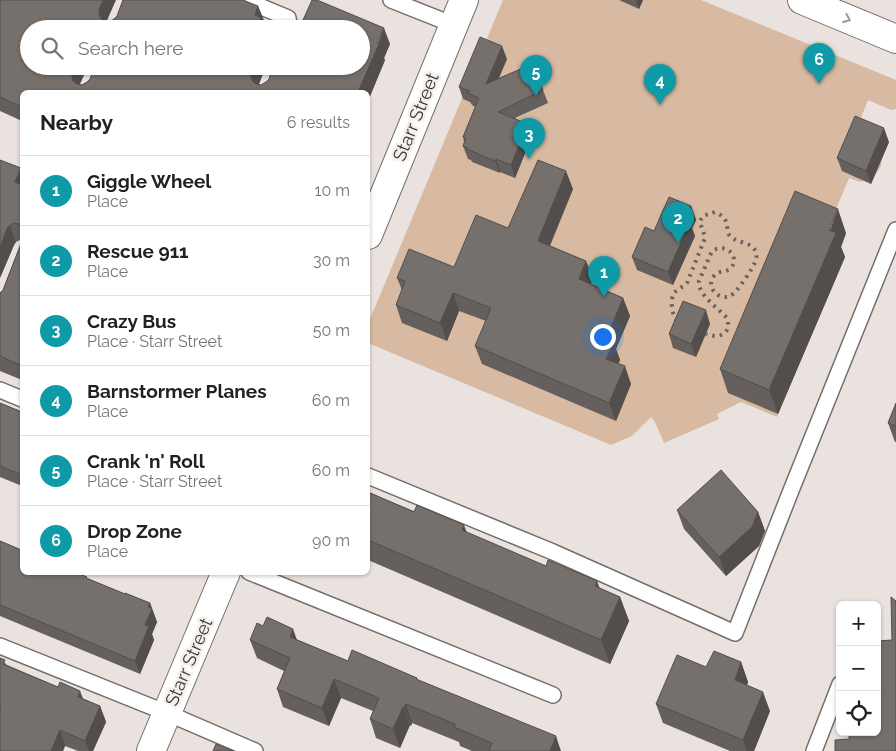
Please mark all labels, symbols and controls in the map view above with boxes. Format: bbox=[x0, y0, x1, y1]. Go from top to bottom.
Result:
one-way arrow bbox=[842, 12, 851, 23]
search box bbox=[20, 20, 370, 75]
icon: search bbox=[38, 34, 66, 62]
text: Search here bbox=[78, 37, 184, 59]
pin: 6 bbox=[803, 43, 835, 84]
pin: 5 bbox=[520, 55, 552, 96]
pin: 4 bbox=[644, 64, 676, 105]
street label: Starr Street bbox=[388, 70, 443, 164]
text: Nearby bbox=[40, 110, 113, 135]
text: 6 results bbox=[287, 113, 350, 132]
pin: 3 bbox=[513, 118, 545, 159]
text: Giggle Wheel bbox=[87, 170, 211, 192]
text: 1 bbox=[52, 181, 60, 200]
text: 10 m bbox=[315, 181, 350, 200]
text: Place bbox=[87, 192, 128, 211]
pin: 2 bbox=[662, 202, 694, 243]
text: Rescue 911 bbox=[87, 240, 188, 262]
text: 2 bbox=[51, 251, 61, 270]
text: 30 m bbox=[313, 251, 350, 270]
pin: 1 bbox=[588, 256, 620, 297]
text: Place bbox=[87, 262, 128, 281]
text: Crazy Bus bbox=[87, 310, 176, 332]
text: 3 bbox=[52, 321, 60, 340]
text: 50 m bbox=[313, 321, 350, 340]
your location bbox=[590, 324, 616, 350]
text: Place · Starr Street bbox=[87, 332, 222, 351]
text: Barnstormer Planes bbox=[87, 380, 267, 402]
text: 4 bbox=[51, 391, 61, 410]
text: 60 m bbox=[312, 391, 350, 410]
text: Place bbox=[87, 402, 128, 421]
text: Crank 'n' Roll bbox=[87, 450, 205, 472]
text: 5 bbox=[52, 461, 60, 480]
text: 60 m bbox=[312, 461, 350, 480]
text: Place · Starr Street bbox=[87, 472, 222, 491]
text: Drop Zone bbox=[87, 520, 182, 542]
text: 6 bbox=[51, 531, 61, 550]
text: 90 m bbox=[312, 531, 350, 550]
text: Place bbox=[87, 542, 128, 561]
map controls bbox=[836, 601, 881, 736]
button: + bbox=[836, 601, 881, 646]
street label: Starr Street bbox=[161, 615, 216, 709]
button: − bbox=[836, 646, 881, 691]
button: locate bbox=[836, 691, 881, 736]

